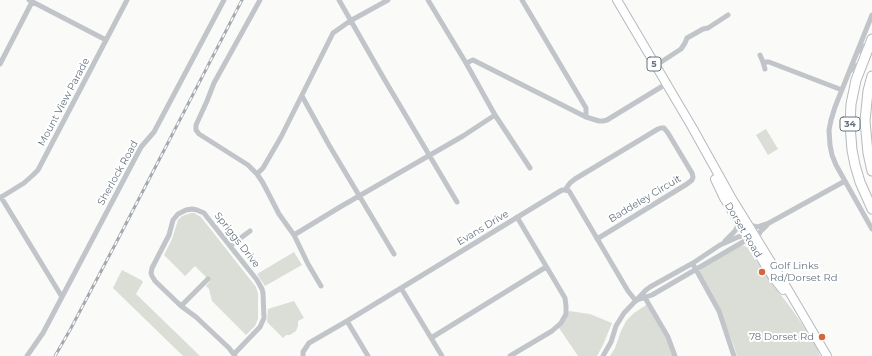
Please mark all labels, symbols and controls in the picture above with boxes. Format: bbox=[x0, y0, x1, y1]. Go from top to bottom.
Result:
street label: Mount View Parade bbox=[36, 56, 92, 148]
road number: 5 bbox=[647, 57, 661, 71]
road number: 34 bbox=[840, 117, 860, 131]
street label: Sherlock Road bbox=[95, 139, 141, 207]
street label: Baddeley Circuit bbox=[607, 173, 683, 225]
street label: Dorset Road bbox=[722, 200, 764, 260]
street label: Evans Drive bbox=[455, 208, 511, 248]
street label: Spriggs Drive bbox=[212, 210, 262, 270]
place label: Golf Links Rd/Dorset Rd bbox=[770, 260, 837, 284]
marker: Golf Links Rd/Dorset Rd bbox=[757, 267, 767, 277]
place label: 78 Dorset Rd bbox=[749, 331, 814, 343]
marker: 78 Dorset Rd bbox=[817, 332, 827, 342]

